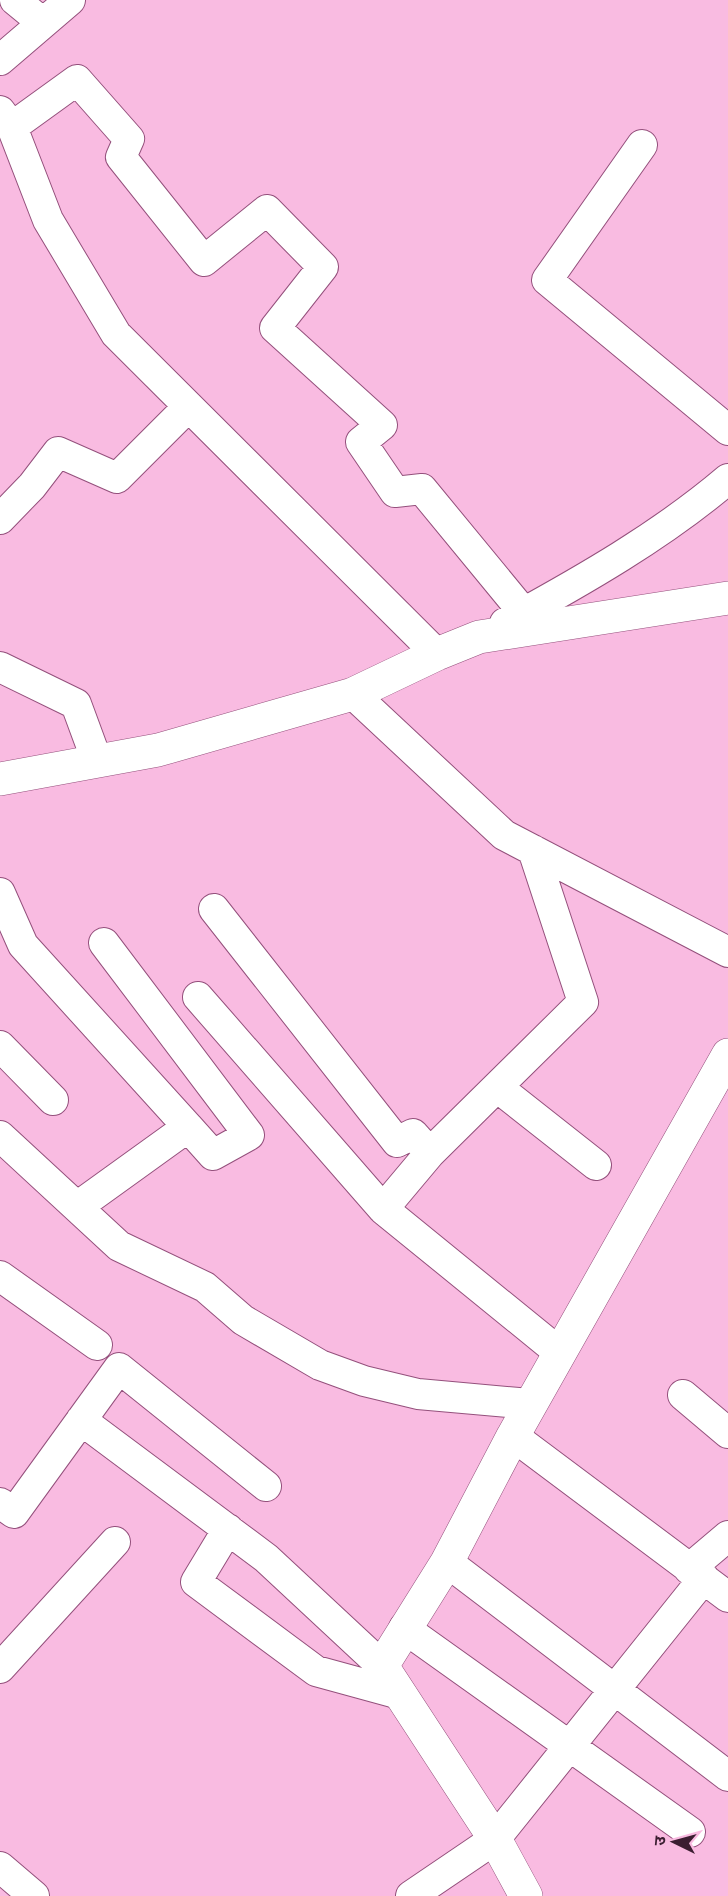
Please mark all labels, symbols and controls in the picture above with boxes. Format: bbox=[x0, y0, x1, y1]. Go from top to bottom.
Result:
north arrow bbox=[644, 1812, 704, 1872]
text: उ bbox=[650, 1835, 669, 1846]

